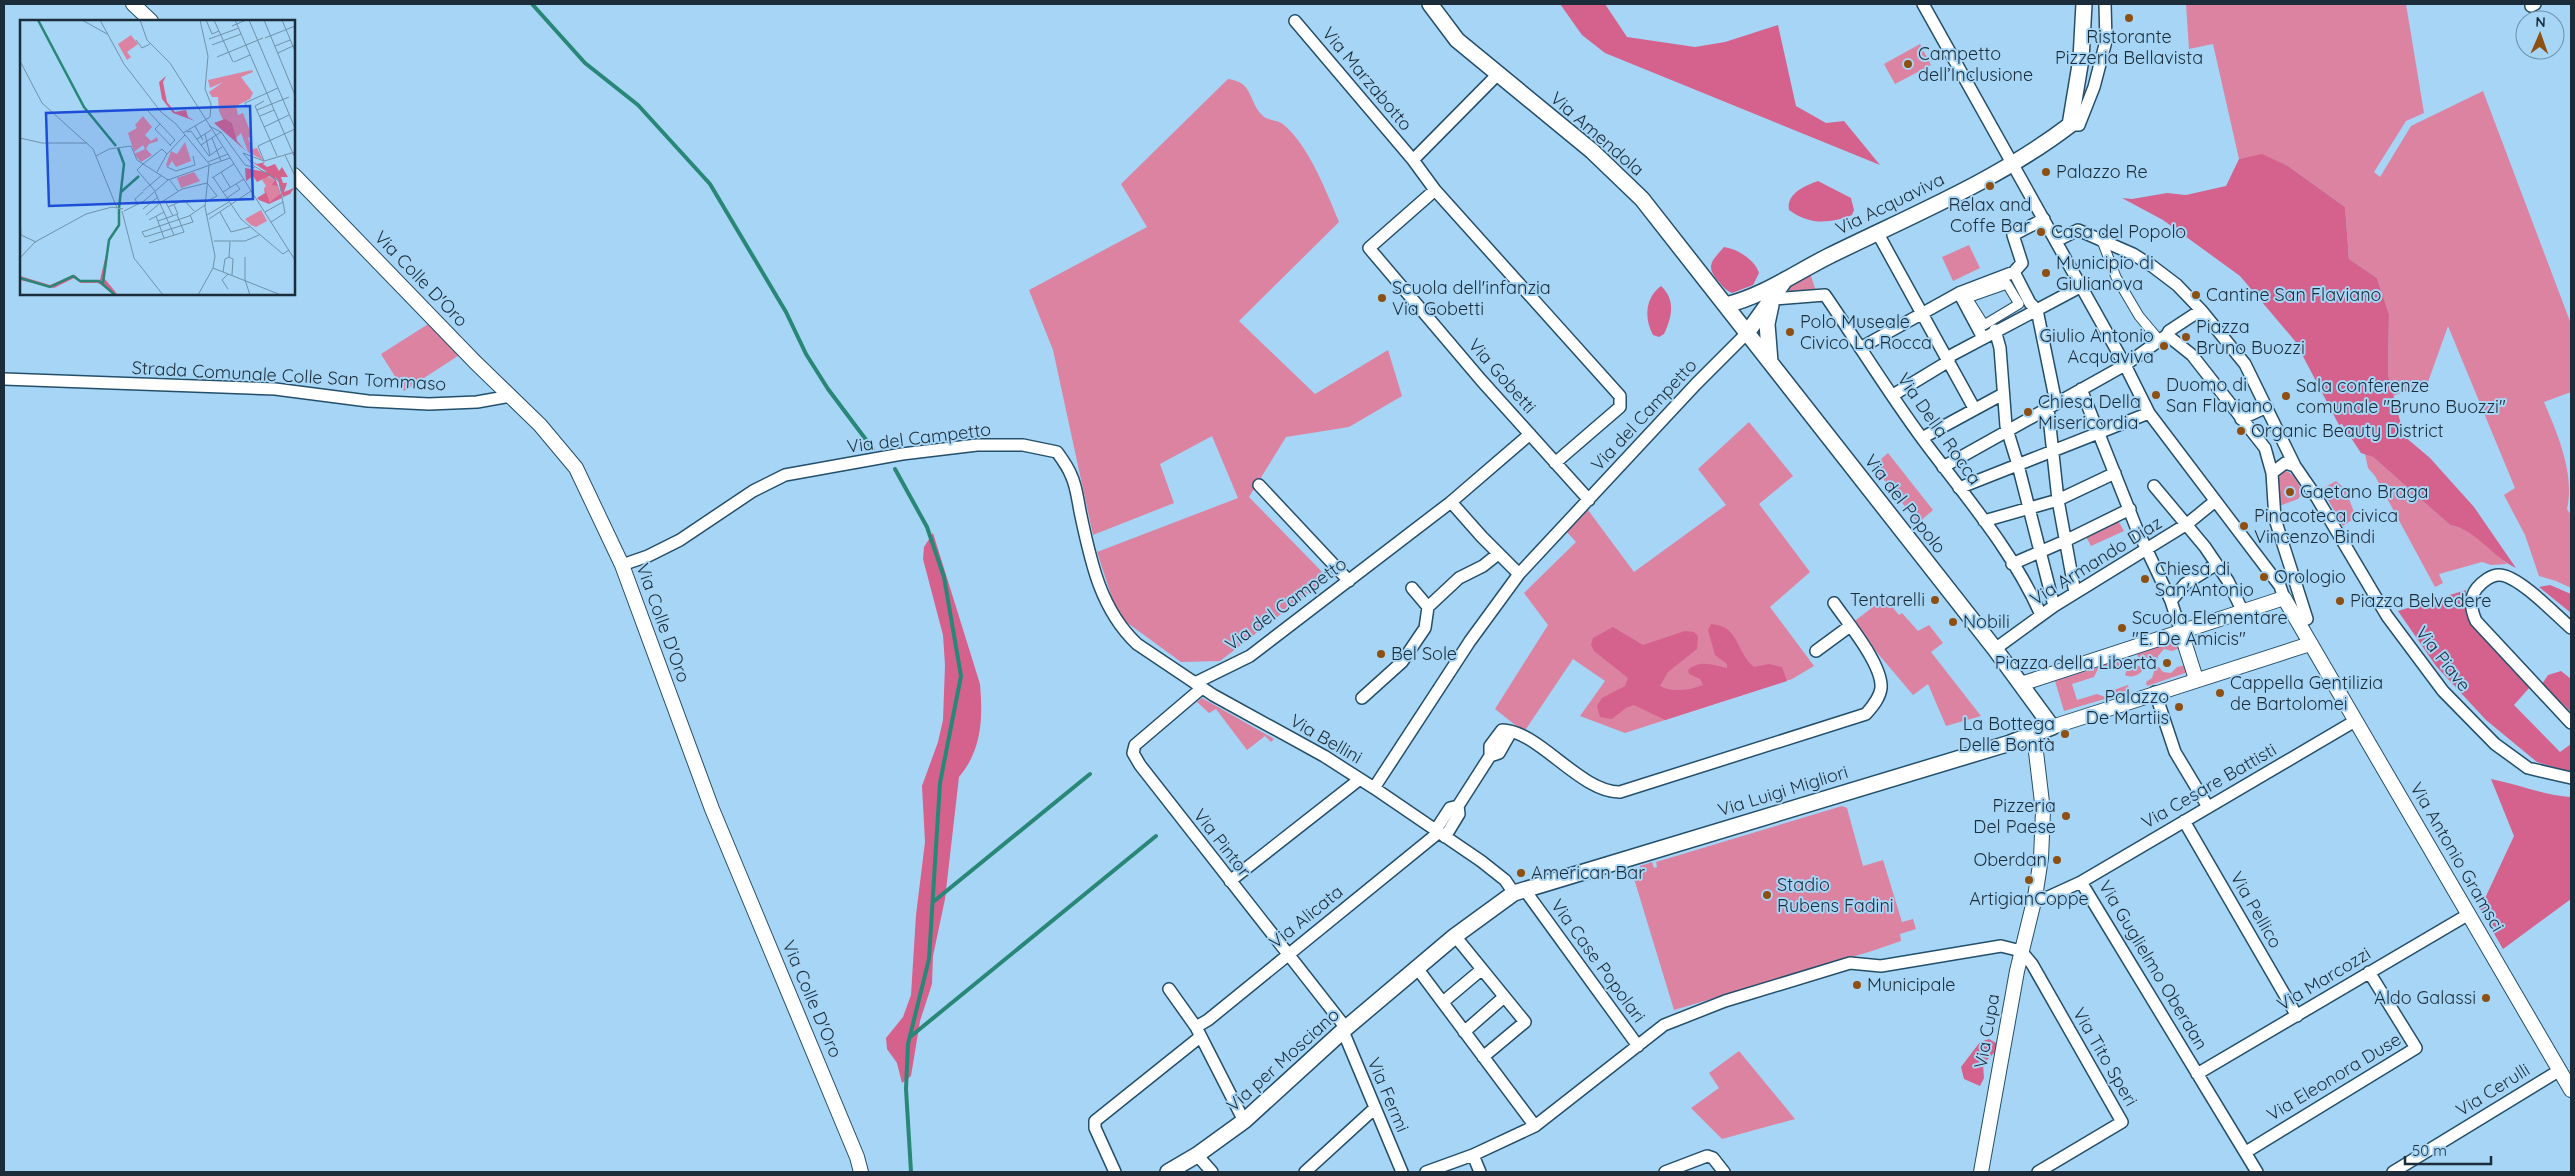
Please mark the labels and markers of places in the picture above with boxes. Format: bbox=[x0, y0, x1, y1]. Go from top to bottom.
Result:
marker: Ristorante Pizzeria Bellavista bbox=[2123, 12, 2135, 24]
place label: Ristorante Pizzeria Bellavista bbox=[2055, 25, 2203, 69]
place label: Campetto dell’Inclusione bbox=[1918, 42, 2033, 86]
marker: Campetto dell’Inclusione bbox=[1902, 58, 1914, 70]
place label: Palazzo Re bbox=[2056, 160, 2148, 183]
marker: Palazzo Re bbox=[2040, 166, 2052, 178]
marker: Relax and Coffe Bar bbox=[1984, 180, 1996, 192]
place label: Relax and Coffe Bar bbox=[1948, 193, 2032, 237]
place label: Casa del Popolo bbox=[2051, 220, 2186, 243]
marker: Casa del Popolo bbox=[2035, 226, 2047, 238]
place label: Municipio di Giulianova bbox=[2056, 251, 2154, 295]
marker: Municipio di Giulianova bbox=[2040, 267, 2052, 279]
place label: Scuola dell'infanzia Via Gobetti bbox=[1392, 276, 1551, 320]
place label: Cantine San Flaviano bbox=[2206, 283, 2381, 306]
marker: Cantine San Flaviano bbox=[2190, 289, 2202, 301]
marker: Scuola dell'infanzia Via Gobetti bbox=[1376, 292, 1388, 304]
place label: Polo Museale Civico La Rocca bbox=[1800, 310, 1932, 354]
place label: Piazza Bruno Buozzi bbox=[2196, 315, 2305, 359]
place label: Giulio Antonio Acquaviva bbox=[2040, 324, 2154, 368]
marker: Polo Museale Civico La Rocca bbox=[1784, 326, 1796, 338]
marker: Piazza Bruno Buozzi bbox=[2180, 331, 2192, 343]
marker: Giulio Antonio Acquaviva bbox=[2158, 340, 2170, 352]
place label: Duomo di San Flaviano bbox=[2166, 373, 2273, 417]
place label: Sala conferenze comunale "Bruno Buozzi" bbox=[2296, 374, 2506, 418]
marker: Duomo di San Flaviano bbox=[2150, 389, 2162, 401]
place label: Chiesa Della Misericordia bbox=[2038, 390, 2141, 434]
marker: Sala conferenze comunale "Bruno Buozzi" bbox=[2280, 390, 2292, 402]
marker: Chiesa Della Misericordia bbox=[2022, 406, 2034, 418]
place label: Organic Beauty District bbox=[2251, 419, 2444, 442]
marker: Organic Beauty District bbox=[2235, 425, 2247, 437]
place label: Gaetano Braga bbox=[2300, 480, 2428, 503]
marker: Gaetano Braga bbox=[2284, 486, 2296, 498]
place label: Pinacoteca civica Vincenzo Bindi bbox=[2254, 504, 2398, 548]
marker: Pinacoteca civica Vincenzo Bindi bbox=[2238, 520, 2250, 532]
place label: Chiesa di San'Antonio bbox=[2155, 557, 2254, 601]
place label: Orologio bbox=[2274, 565, 2346, 588]
marker: Orologio bbox=[2258, 571, 2270, 583]
marker: Chiesa di San'Antonio bbox=[2139, 573, 2151, 585]
place label: Tentarelli bbox=[1850, 588, 1925, 611]
place label: Piazza Belvedere bbox=[2350, 589, 2492, 612]
marker: Tentarelli bbox=[1929, 594, 1941, 606]
marker: Piazza Belvedere bbox=[2334, 595, 2346, 607]
place label: Scuola Elementare "E. De Amicis" bbox=[2132, 606, 2288, 650]
place label: Nobili bbox=[1963, 610, 2010, 633]
marker: Nobili bbox=[1947, 616, 1959, 628]
marker: Scuola Elementare "E. De Amicis" bbox=[2116, 622, 2128, 634]
place label: Bel Sole bbox=[1391, 642, 1457, 665]
marker: Bel Sole bbox=[1375, 648, 1387, 660]
place label: Piazza della Libertà bbox=[1995, 651, 2157, 674]
marker: Piazza della Libertà bbox=[2161, 657, 2173, 669]
place label: Cappella Gentilizia de Bartolomei bbox=[2230, 671, 2383, 715]
place label: Palazzo De Martiis bbox=[2086, 685, 2169, 729]
marker: Cappella Gentilizia de Bartolomei bbox=[2214, 687, 2226, 699]
marker: Palazzo De Martiis bbox=[2173, 701, 2185, 713]
place label: La Bottega Delle Bontà bbox=[1959, 712, 2055, 756]
marker: La Bottega Delle Bontà bbox=[2059, 728, 2071, 740]
place label: Pizzeria Del Paese bbox=[1973, 794, 2056, 838]
marker: Pizzeria Del Paese bbox=[2060, 810, 2072, 822]
place label: Oberdan bbox=[1973, 848, 2047, 871]
marker: Oberdan bbox=[2051, 854, 2063, 866]
place label: American Bar bbox=[1531, 861, 1645, 884]
marker: American Bar bbox=[1515, 867, 1527, 879]
place label: Stadio Rubens Fadini bbox=[1777, 873, 1894, 917]
marker: ArtigianCoppe bbox=[2023, 874, 2035, 886]
place label: ArtigianCoppe bbox=[1969, 887, 2089, 910]
marker: Stadio Rubens Fadini bbox=[1761, 889, 1773, 901]
place label: Municipale bbox=[1867, 973, 1956, 996]
marker: Municipale bbox=[1851, 979, 1863, 991]
place label: Aldo Galassi bbox=[2374, 986, 2476, 1009]
marker: Aldo Galassi bbox=[2480, 992, 2492, 1004]

